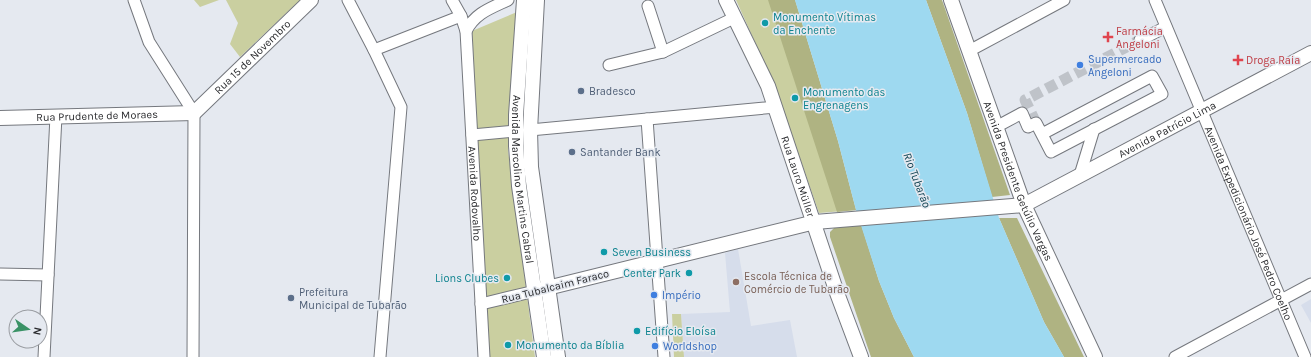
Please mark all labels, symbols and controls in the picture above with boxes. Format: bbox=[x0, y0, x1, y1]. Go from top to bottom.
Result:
place label: Monumento Vítimas da Enchente bbox=[773, 11, 876, 37]
street label: Rua 15 de Novembro bbox=[212, 17, 293, 97]
marker: Monumento Vítimas da Enchente bbox=[760, 18, 770, 28]
place label: Farmácia Angeloni bbox=[1116, 25, 1163, 51]
marker: Farmácia Angeloni bbox=[1103, 32, 1113, 42]
place label: Supermercado Angeloni bbox=[1088, 53, 1162, 79]
place label: Droga Raia bbox=[1246, 54, 1300, 67]
marker: Droga Raia bbox=[1233, 55, 1243, 65]
marker: Supermercado Angeloni bbox=[1075, 60, 1085, 70]
place label: Bradesco bbox=[589, 85, 636, 98]
marker: Bradesco bbox=[576, 86, 586, 96]
place label: Monumento das Engrenagens bbox=[803, 86, 886, 112]
marker: Monumento das Engrenagens bbox=[790, 93, 800, 103]
street label: Avenida Marcolino Martins Cabral bbox=[509, 95, 536, 265]
street label: Avenida Presidente Getúlio Vargas bbox=[980, 99, 1055, 263]
street label: Avenida Patrício Lima bbox=[1116, 99, 1218, 161]
street label: Rua Prudente de Moraes bbox=[36, 108, 158, 124]
street label: Avenida Expedicionário José Pedro Coelho bbox=[1202, 124, 1295, 322]
street label: Rua Lauro Müller bbox=[778, 134, 817, 219]
street label: Avenida Rodovalho bbox=[465, 146, 484, 241]
place label: Santander Bank bbox=[580, 146, 661, 159]
marker: Santander Bank bbox=[567, 147, 577, 157]
water label: Rio Tubarão bbox=[900, 150, 934, 210]
place label: Seven Business bbox=[612, 246, 691, 259]
marker: Seven Business bbox=[599, 247, 609, 257]
street label: Rua Tubalcaim Faraco bbox=[500, 267, 610, 306]
place label: Center Park bbox=[623, 267, 681, 280]
marker: Center Park bbox=[684, 268, 694, 278]
place label: Escola Técnica de Comércio de Tubarão bbox=[744, 270, 849, 296]
place label: Lions Clubes bbox=[435, 272, 499, 285]
marker: Lions Clubes bbox=[502, 273, 512, 283]
marker: Escola Técnica de Comércio de Tubarão bbox=[731, 277, 741, 287]
place label: Prefeitura Municipal de Tubarão bbox=[299, 286, 407, 312]
place label: Império bbox=[662, 289, 701, 302]
marker: Império bbox=[649, 290, 659, 300]
marker: Prefeitura Municipal de Tubarão bbox=[286, 293, 296, 303]
north arrow bbox=[8, 309, 48, 349]
place label: Edifício Eloísa bbox=[645, 325, 716, 338]
text: N bbox=[30, 326, 44, 336]
marker: Edifício Eloísa bbox=[632, 326, 642, 336]
place label: Monumento da Bíblia bbox=[516, 339, 624, 352]
marker: Monumento da Bíblia bbox=[503, 340, 513, 350]
place label: Worldshop bbox=[663, 340, 717, 353]
marker: Worldshop bbox=[650, 341, 660, 351]

